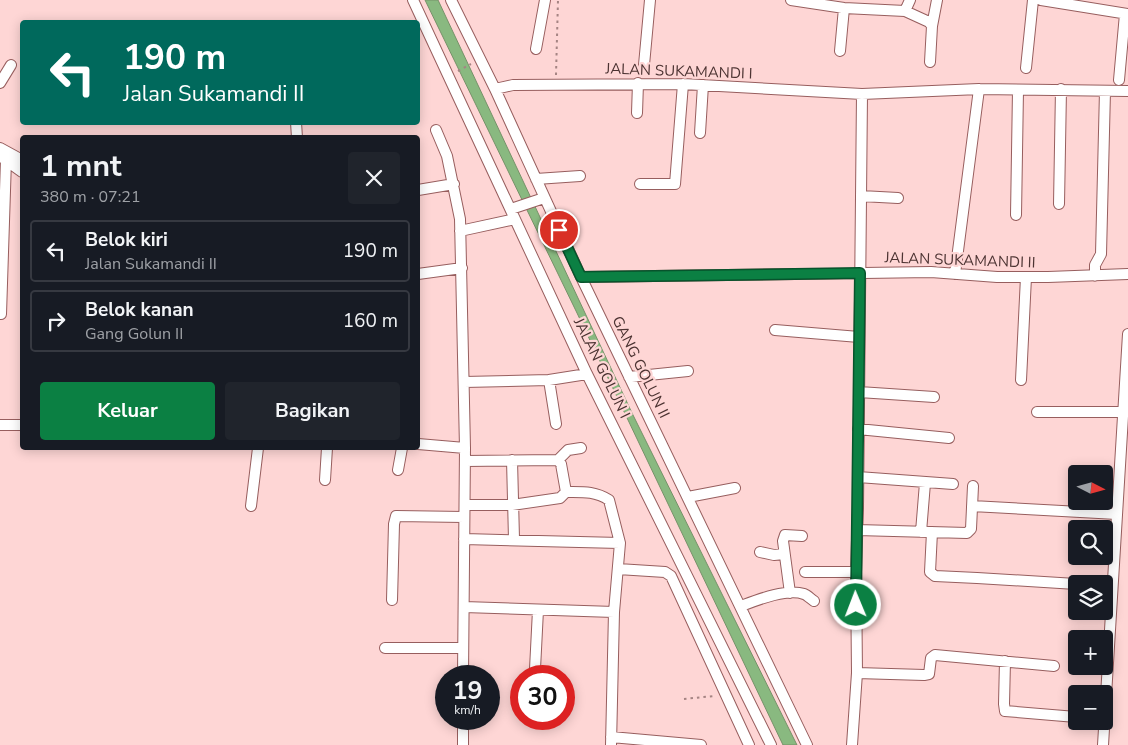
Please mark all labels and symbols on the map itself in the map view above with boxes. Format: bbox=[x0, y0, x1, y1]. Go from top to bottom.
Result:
street label: JALAN SUKAMANDI I bbox=[604, 58, 753, 84]
pin bbox=[538, 209, 580, 251]
street label: JALAN SUKAMANDI II bbox=[883, 247, 1036, 273]
street label: GANG GOLUN II bbox=[608, 313, 674, 421]
street label: JALAN GOLUN I bbox=[569, 314, 635, 422]
north arrow bbox=[1068, 465, 1112, 510]
position arrow bbox=[829, 578, 881, 630]
speed limit sign: 30 bbox=[510, 665, 575, 730]

